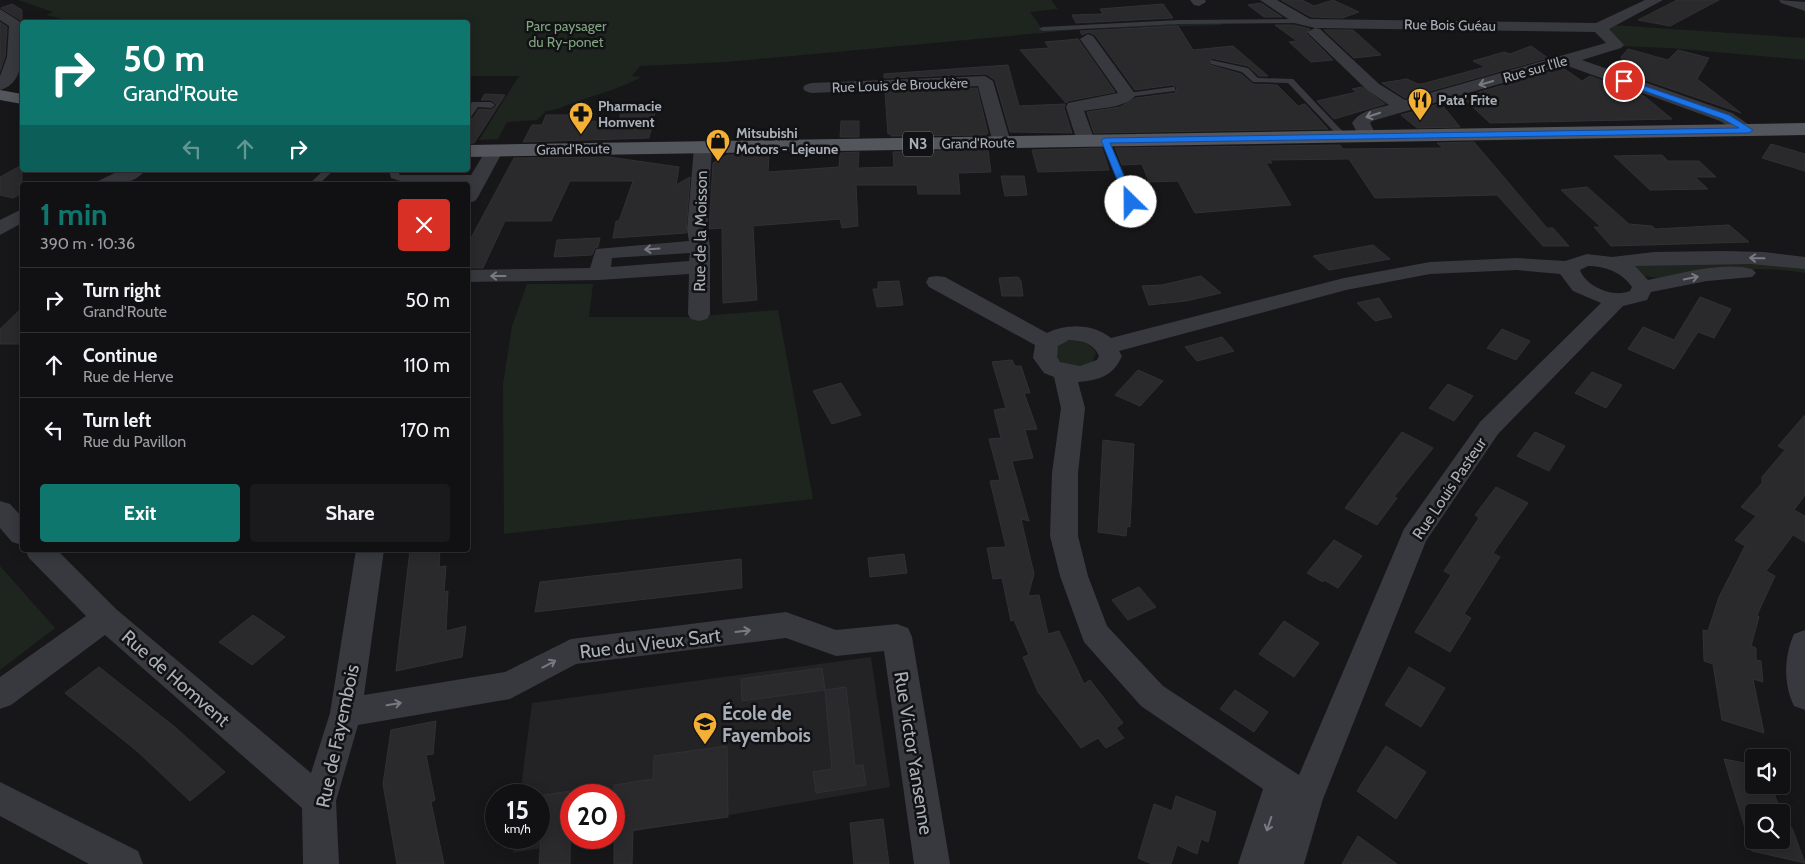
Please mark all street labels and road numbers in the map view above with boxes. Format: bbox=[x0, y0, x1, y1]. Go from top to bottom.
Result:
street label: Rue Bois Guéau bbox=[1404, 15, 1496, 35]
street label: Rue sur l'Ile bbox=[1501, 51, 1569, 87]
street label: Rue Louis de Brouckère bbox=[832, 74, 968, 96]
road number: N3 bbox=[903, 132, 933, 156]
street label: Grand'Route bbox=[941, 133, 1015, 153]
street label: Grand'Route bbox=[536, 139, 610, 159]
street label: Rue de la Moisson bbox=[690, 170, 711, 292]
street label: Rue Louis Pasteur bbox=[1408, 433, 1491, 543]
street label: Rue du Vieux Sart bbox=[578, 623, 723, 664]
street label: Rue de Homvent bbox=[117, 625, 235, 732]
street label: Rue de Fayembois bbox=[311, 662, 364, 810]
street label: Rue Victor Yansenne bbox=[889, 670, 938, 837]

